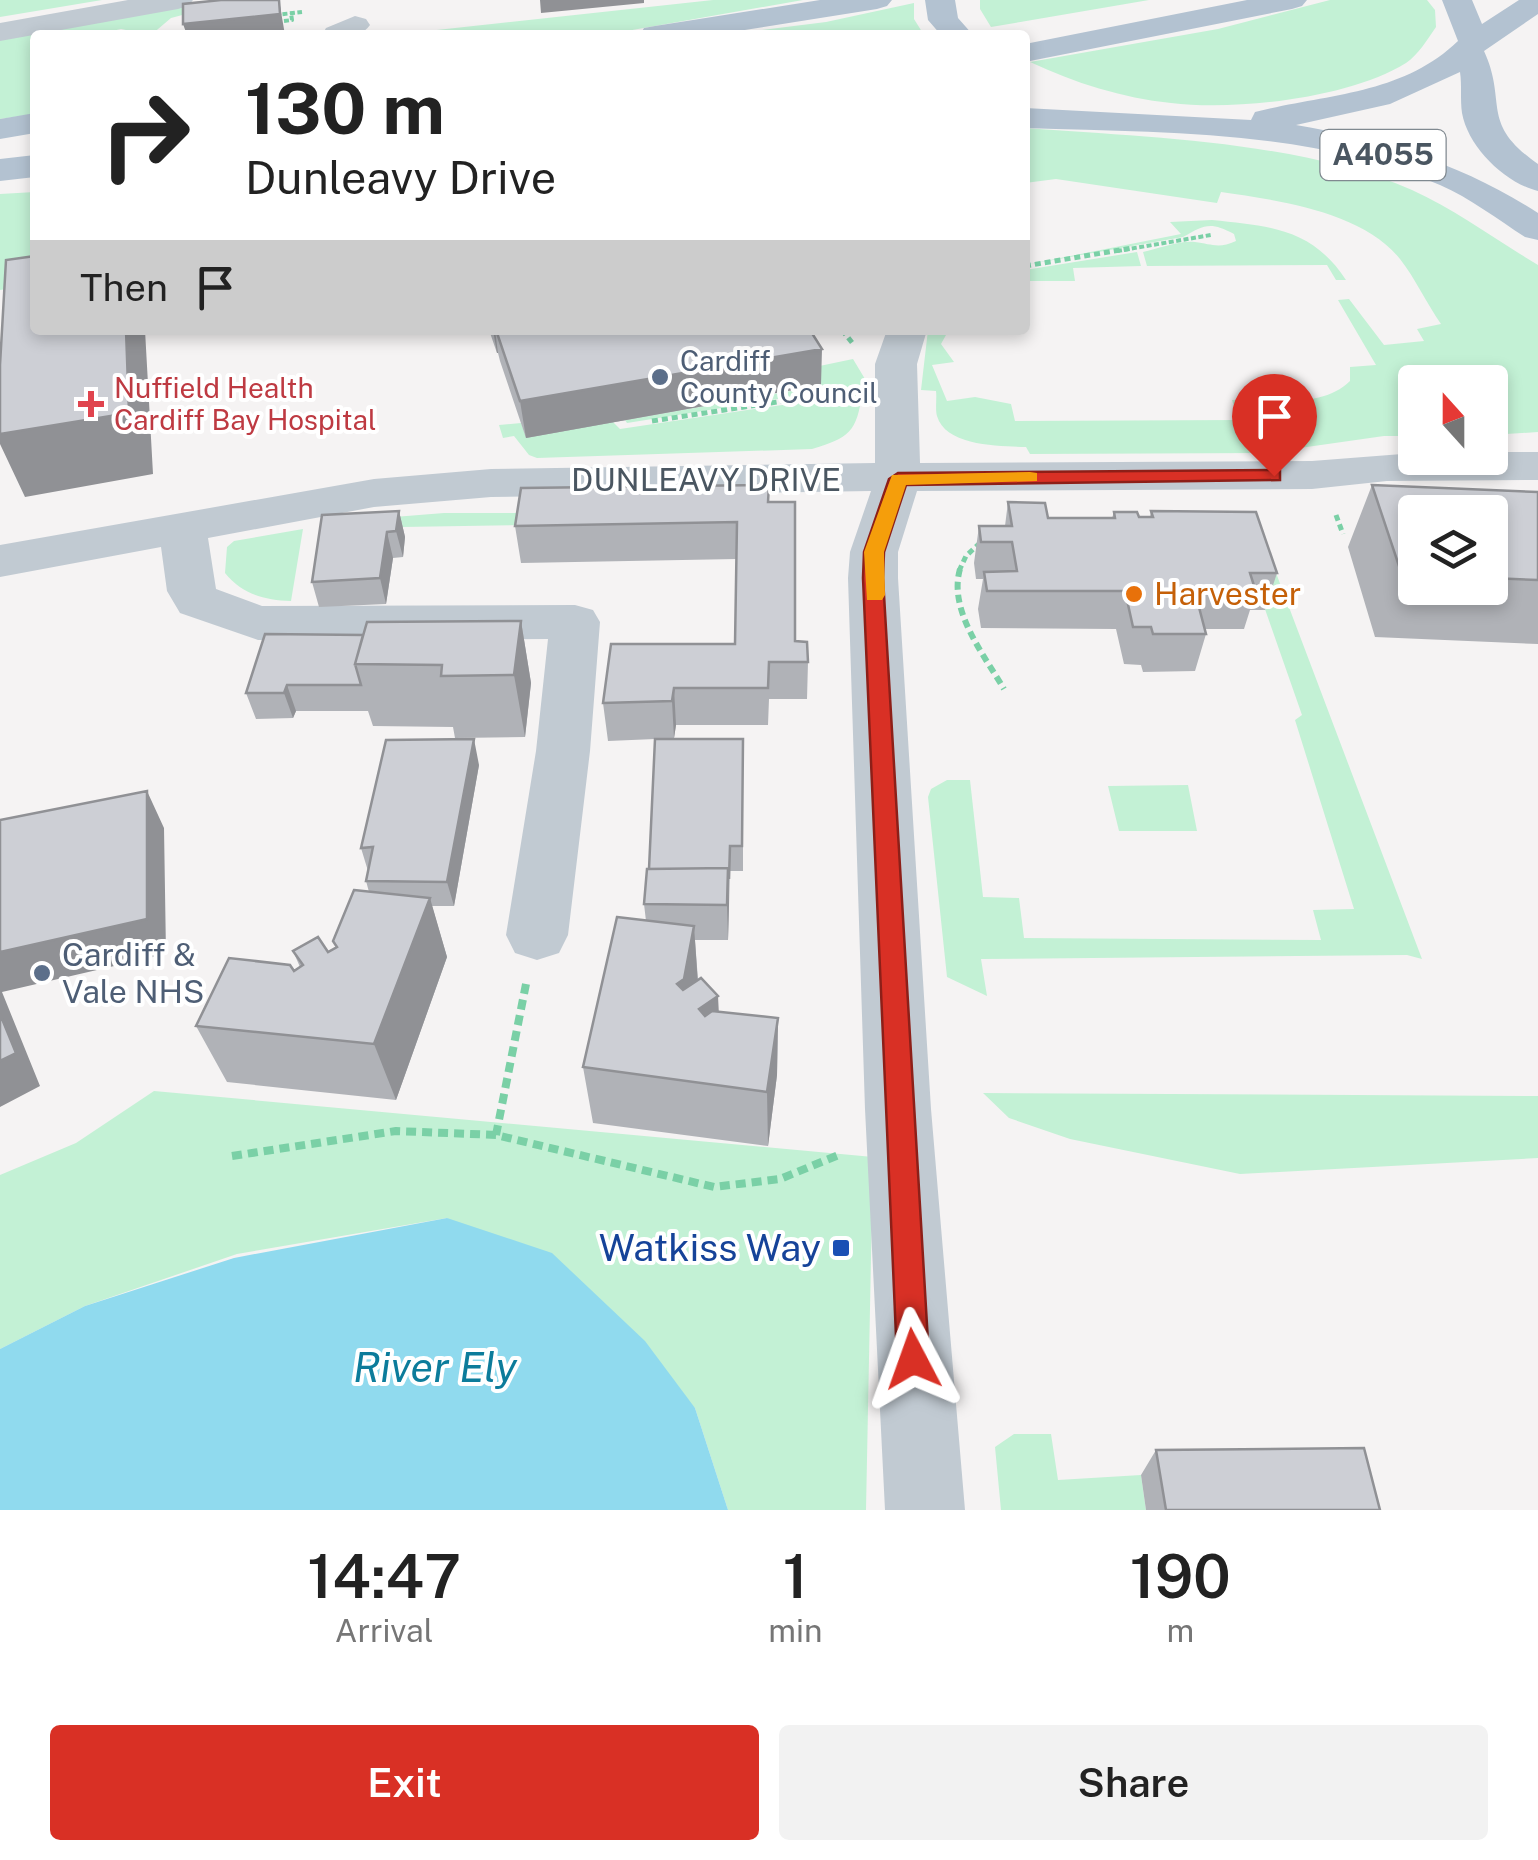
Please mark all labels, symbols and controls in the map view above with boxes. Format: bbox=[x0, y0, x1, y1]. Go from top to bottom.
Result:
text: 130 m bbox=[245, 67, 445, 150]
icon: right bbox=[80, 70, 210, 200]
road number: A4055 bbox=[1320, 130, 1446, 180]
text: Dunleavy Drive bbox=[245, 151, 556, 204]
icon: arrive bbox=[188, 260, 243, 315]
text: Then bbox=[80, 265, 168, 310]
place label: Cardiff County Council bbox=[680, 344, 878, 409]
north arrow bbox=[1398, 365, 1508, 475]
map controls bbox=[1398, 365, 1508, 605]
marker: Cardiff County Council bbox=[649, 366, 671, 388]
place label: Nuffield Health Cardiff Bay Hospital bbox=[114, 371, 376, 436]
pin bbox=[1232, 374, 1317, 477]
icon: arrive bbox=[1247, 389, 1302, 444]
marker: Nuffield Health Cardiff Bay Hospital bbox=[78, 391, 104, 417]
street label: DUNLEAVY DRIVE bbox=[571, 461, 841, 498]
button: layers bbox=[1398, 495, 1508, 605]
place label: Harvester bbox=[1154, 575, 1301, 612]
marker: Harvester bbox=[1123, 583, 1145, 605]
place label: Cardiff & Vale NHS bbox=[62, 936, 205, 1010]
marker: Cardiff & Vale NHS bbox=[31, 962, 53, 984]
place label: Watkiss Way bbox=[599, 1225, 821, 1270]
marker: Watkiss Way bbox=[830, 1237, 852, 1259]
position arrow bbox=[861, 1307, 965, 1411]
water label: River Ely bbox=[353, 1342, 517, 1391]
text: 14:47 bbox=[307, 1541, 461, 1612]
text: 1 bbox=[783, 1541, 808, 1612]
text: 190 bbox=[1130, 1541, 1231, 1612]
text: Arrival bbox=[335, 1612, 434, 1649]
text: min bbox=[768, 1612, 822, 1649]
text: m bbox=[1166, 1612, 1194, 1649]
button: Exit bbox=[50, 1725, 759, 1840]
button: Share bbox=[779, 1725, 1488, 1840]

